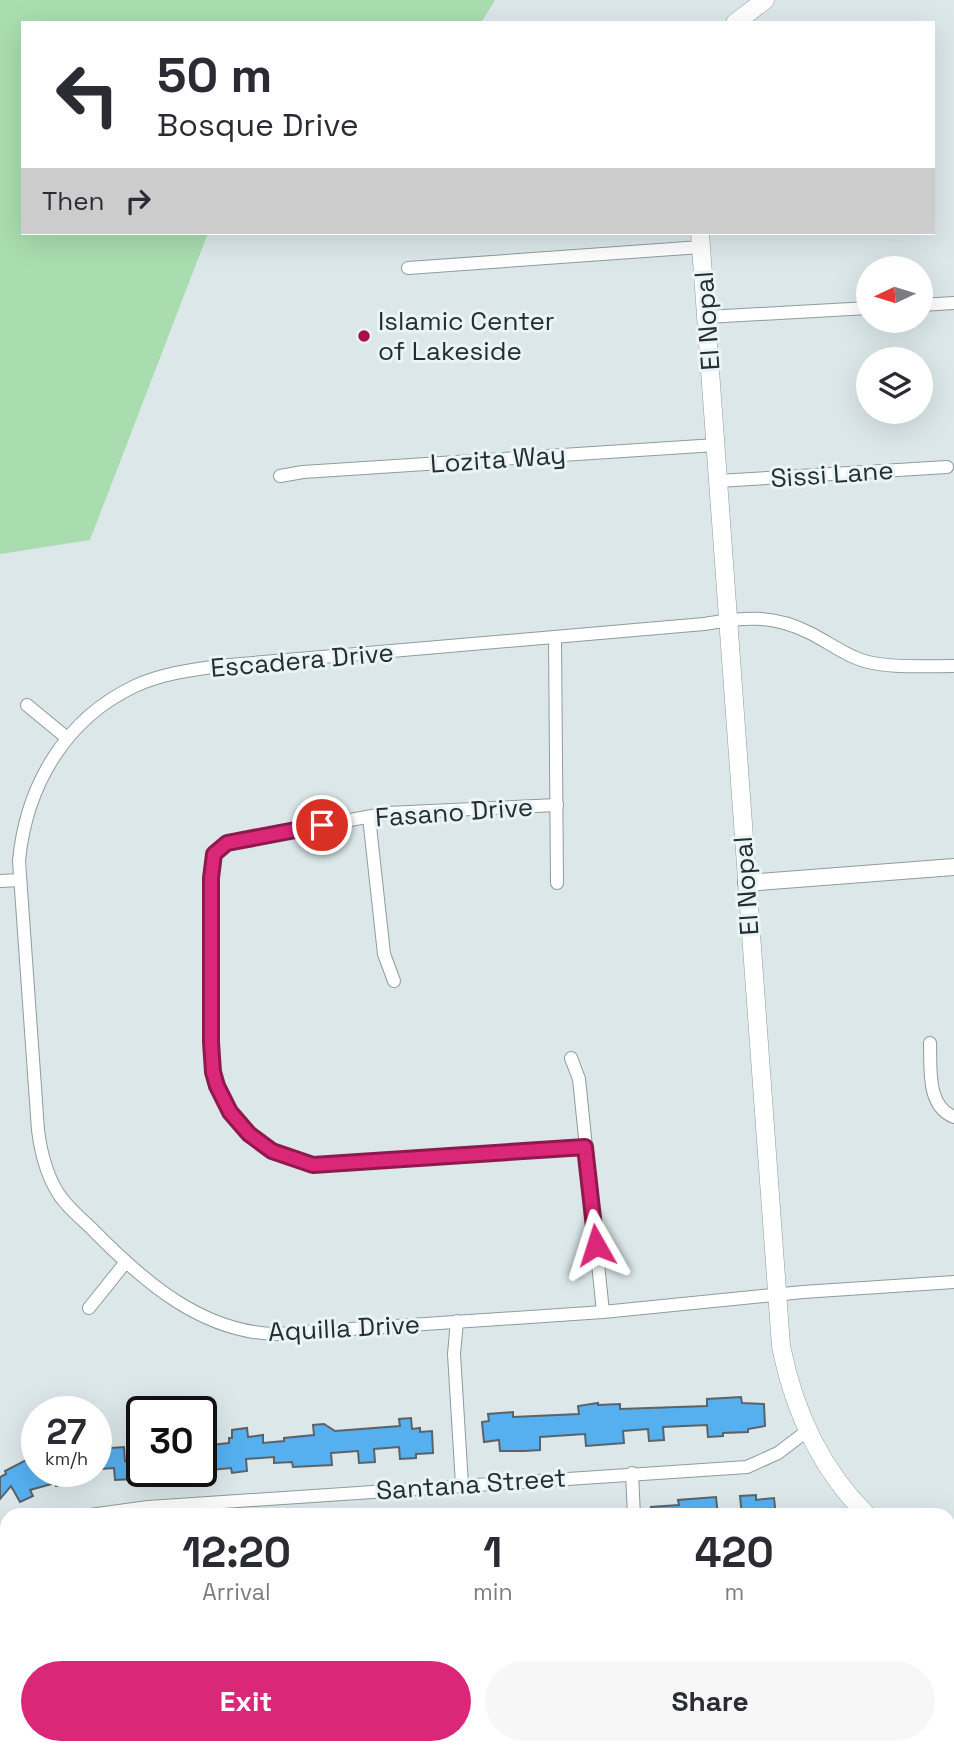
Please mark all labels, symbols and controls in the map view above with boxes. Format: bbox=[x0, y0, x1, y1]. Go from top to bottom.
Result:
text: 50 m bbox=[157, 44, 272, 106]
icon: left bbox=[42, 49, 133, 140]
text: Bosque Drive bbox=[157, 105, 359, 145]
icon: right bbox=[119, 182, 157, 220]
text: Then bbox=[42, 184, 105, 218]
north arrow bbox=[856, 256, 933, 332]
map controls bbox=[856, 256, 933, 424]
street label: El Nopal bbox=[687, 270, 727, 372]
place label: Islamic Center of Lakeside bbox=[378, 304, 555, 368]
marker: Islamic Center of Lakeside bbox=[356, 328, 372, 344]
button: layers bbox=[856, 347, 933, 424]
street label: Lozita Way bbox=[429, 437, 567, 481]
street label: Sissi Lane bbox=[769, 453, 895, 495]
street label: Escadera Drive bbox=[209, 635, 395, 685]
street label: Fasano Drive bbox=[374, 790, 534, 834]
pin bbox=[292, 795, 352, 855]
icon: arrive bbox=[303, 806, 341, 844]
street label: El Nopal bbox=[726, 835, 766, 937]
position arrow bbox=[559, 1208, 633, 1282]
street label: Aquilla Drive bbox=[267, 1307, 421, 1349]
speed limit sign: 30 bbox=[126, 1396, 217, 1487]
text: 27 bbox=[47, 1410, 86, 1454]
text: km/h bbox=[45, 1447, 88, 1470]
street label: Santana Street bbox=[375, 1460, 567, 1508]
text: 12:20 bbox=[182, 1526, 291, 1579]
text: 1 bbox=[483, 1526, 502, 1579]
text: 420 bbox=[695, 1526, 774, 1579]
text: Arrival bbox=[202, 1577, 271, 1607]
text: min bbox=[473, 1577, 513, 1607]
text: m bbox=[724, 1577, 744, 1607]
button: Exit bbox=[21, 1661, 471, 1741]
button: Share bbox=[485, 1661, 935, 1741]

